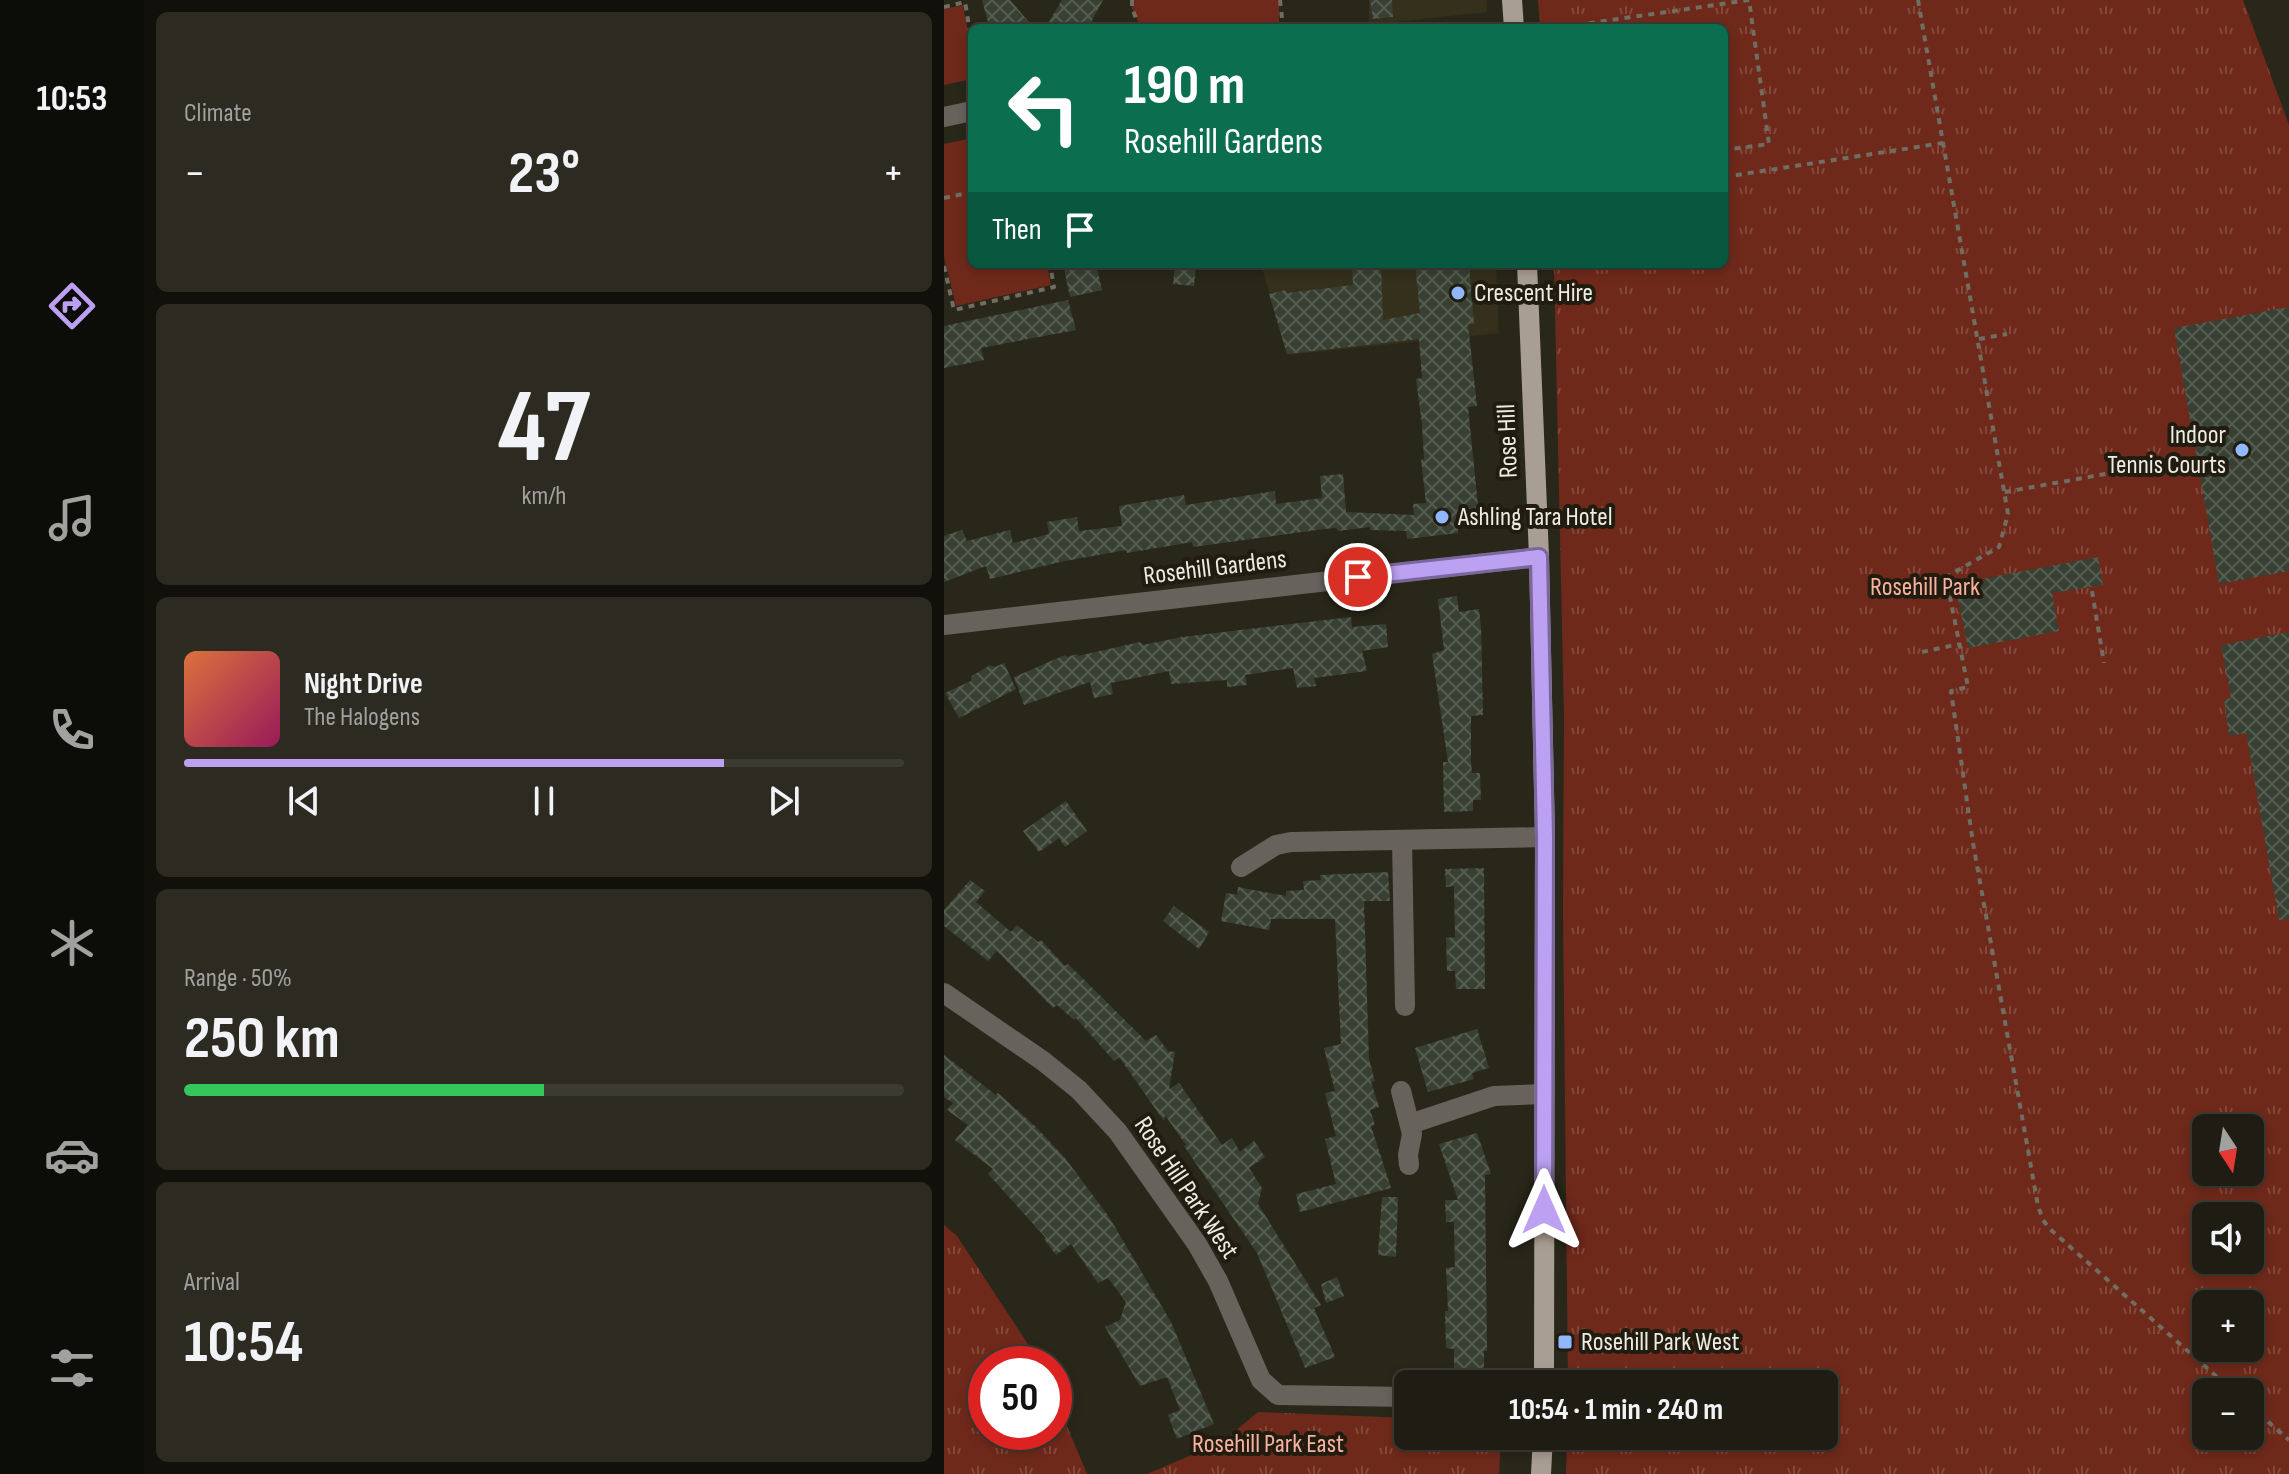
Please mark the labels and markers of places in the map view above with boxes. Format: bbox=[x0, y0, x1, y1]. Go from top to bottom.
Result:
place label: Crescent Hire bbox=[1474, 278, 1593, 309]
marker: Crescent Hire bbox=[1449, 284, 1467, 302]
place label: Indoor Tennis Courts bbox=[2107, 420, 2227, 481]
marker: Indoor Tennis Courts bbox=[2233, 441, 2251, 459]
place label: Ashling Tara Hotel bbox=[1457, 502, 1613, 533]
marker: Ashling Tara Hotel bbox=[1433, 508, 1451, 526]
pin bbox=[1324, 543, 1392, 611]
place label: Rosehill Park West bbox=[1581, 1327, 1739, 1358]
marker: Rosehill Park West bbox=[1556, 1333, 1574, 1351]

